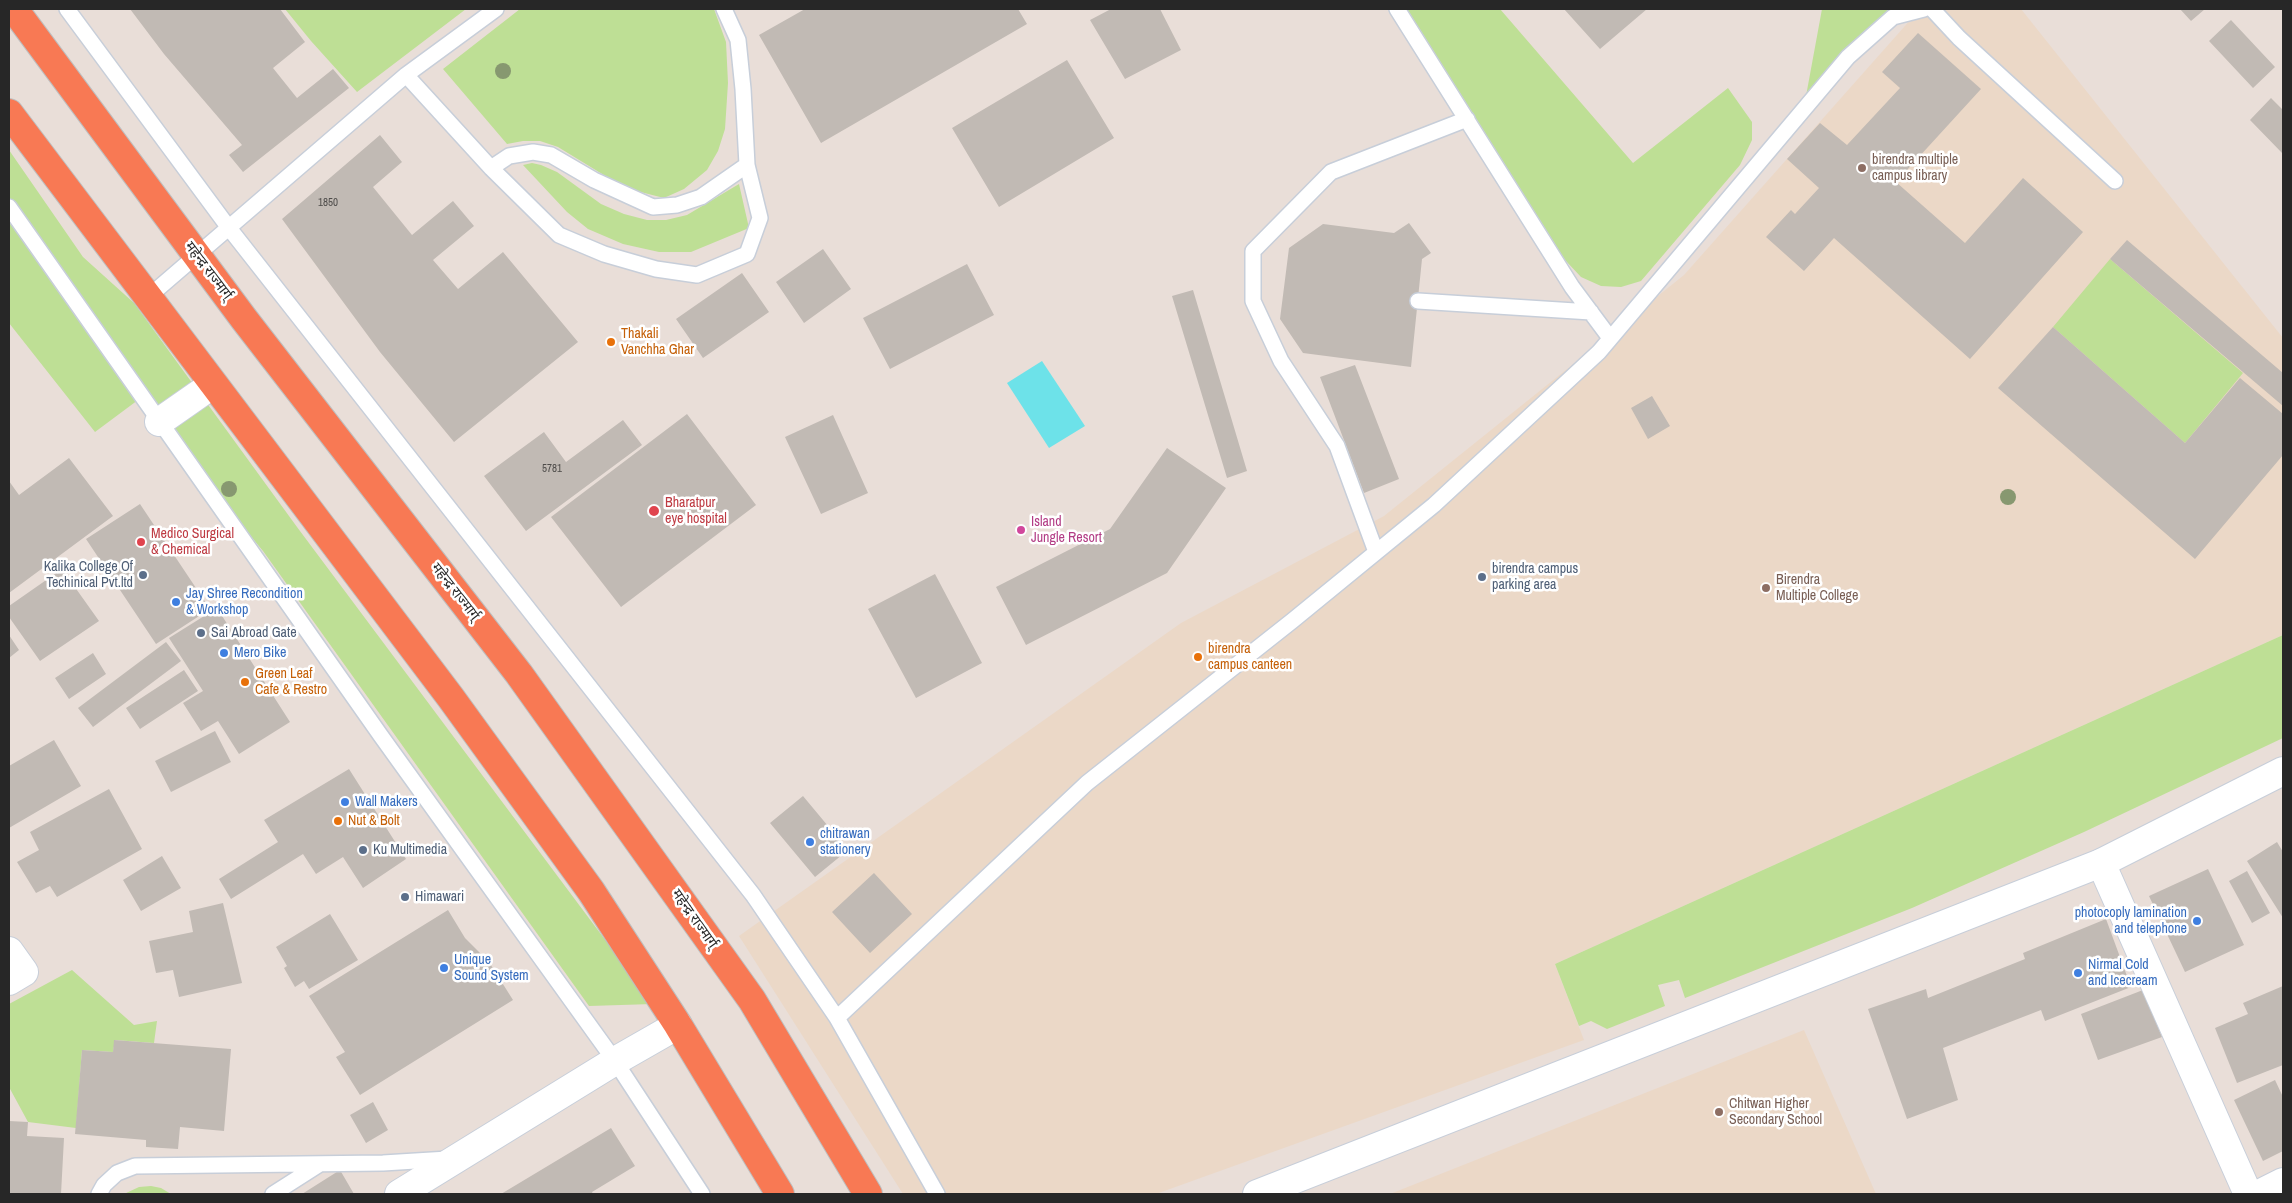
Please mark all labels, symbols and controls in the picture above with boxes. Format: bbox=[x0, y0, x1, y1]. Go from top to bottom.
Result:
place label: birendra multiple campus library bbox=[1872, 152, 1958, 184]
marker: birendra multiple campus library bbox=[1856, 162, 1868, 174]
house number: 1850 bbox=[318, 196, 338, 210]
street label: महेन्द्र राज्मार्ग् bbox=[181, 239, 235, 303]
place label: Thakali Vanchha Ghar bbox=[621, 326, 694, 358]
marker: Thakali Vanchha Ghar bbox=[605, 336, 617, 348]
house number: 5781 bbox=[542, 462, 562, 476]
place label: Bharatpur eye hospital bbox=[665, 495, 727, 528]
marker: Bharatpur eye hospital bbox=[647, 504, 661, 518]
place label: Island Jungle Resort bbox=[1031, 514, 1102, 546]
marker: Island Jungle Resort bbox=[1015, 524, 1027, 536]
place label: Medico Surgical & Chemical bbox=[151, 526, 234, 558]
marker: Medico Surgical & Chemical bbox=[135, 536, 147, 548]
place label: Kalika College Of Techinical Pvt.ltd bbox=[44, 559, 133, 592]
street label: महेन्द्र राज्मार्ग् bbox=[427, 560, 483, 624]
place label: birendra campus parking area bbox=[1492, 561, 1578, 594]
marker: Kalika College Of Techinical Pvt.ltd bbox=[137, 569, 149, 581]
marker: birendra campus parking area bbox=[1476, 571, 1488, 583]
place label: Birendra Multiple College bbox=[1776, 572, 1858, 604]
marker: Birendra Multiple College bbox=[1760, 582, 1772, 594]
place label: Jay Shree Recondition & Workshop bbox=[186, 586, 303, 618]
marker: Jay Shree Recondition & Workshop bbox=[170, 596, 182, 608]
place label: Sai Abroad Gate bbox=[211, 625, 297, 641]
marker: Sai Abroad Gate bbox=[195, 627, 207, 639]
place label: birendra campus canteen bbox=[1208, 641, 1292, 674]
place label: Mero Bike bbox=[234, 645, 286, 661]
marker: Mero Bike bbox=[218, 647, 230, 659]
marker: birendra campus canteen bbox=[1192, 651, 1204, 663]
place label: Green Leaf Cafe & Restro bbox=[255, 666, 327, 699]
marker: Green Leaf Cafe & Restro bbox=[239, 676, 251, 688]
place label: Wall Makers bbox=[355, 794, 418, 810]
marker: Wall Makers bbox=[339, 796, 351, 808]
place label: Nut & Bolt bbox=[348, 813, 400, 829]
marker: Nut & Bolt bbox=[332, 815, 344, 827]
place label: chitrawan stationery bbox=[820, 826, 870, 859]
marker: chitrawan stationery bbox=[804, 836, 816, 848]
place label: Ku Multimedia bbox=[373, 842, 447, 858]
marker: Ku Multimedia bbox=[357, 844, 369, 856]
street label: महेन्द्र राज्मार्ग् bbox=[668, 886, 720, 952]
place label: Himawari bbox=[415, 889, 464, 905]
marker: Himawari bbox=[399, 891, 411, 903]
place label: photocoply lamination and telephone bbox=[2075, 905, 2187, 938]
marker: photocoply lamination and telephone bbox=[2191, 915, 2203, 927]
place label: Unique Sound System bbox=[454, 952, 529, 984]
place label: Nirmal Cold and Icecream bbox=[2088, 957, 2158, 990]
marker: Unique Sound System bbox=[438, 962, 450, 974]
marker: Nirmal Cold and Icecream bbox=[2072, 967, 2084, 979]
place label: Chitwan Higher Secondary School bbox=[1729, 1096, 1822, 1128]
marker: Chitwan Higher Secondary School bbox=[1713, 1106, 1725, 1118]

